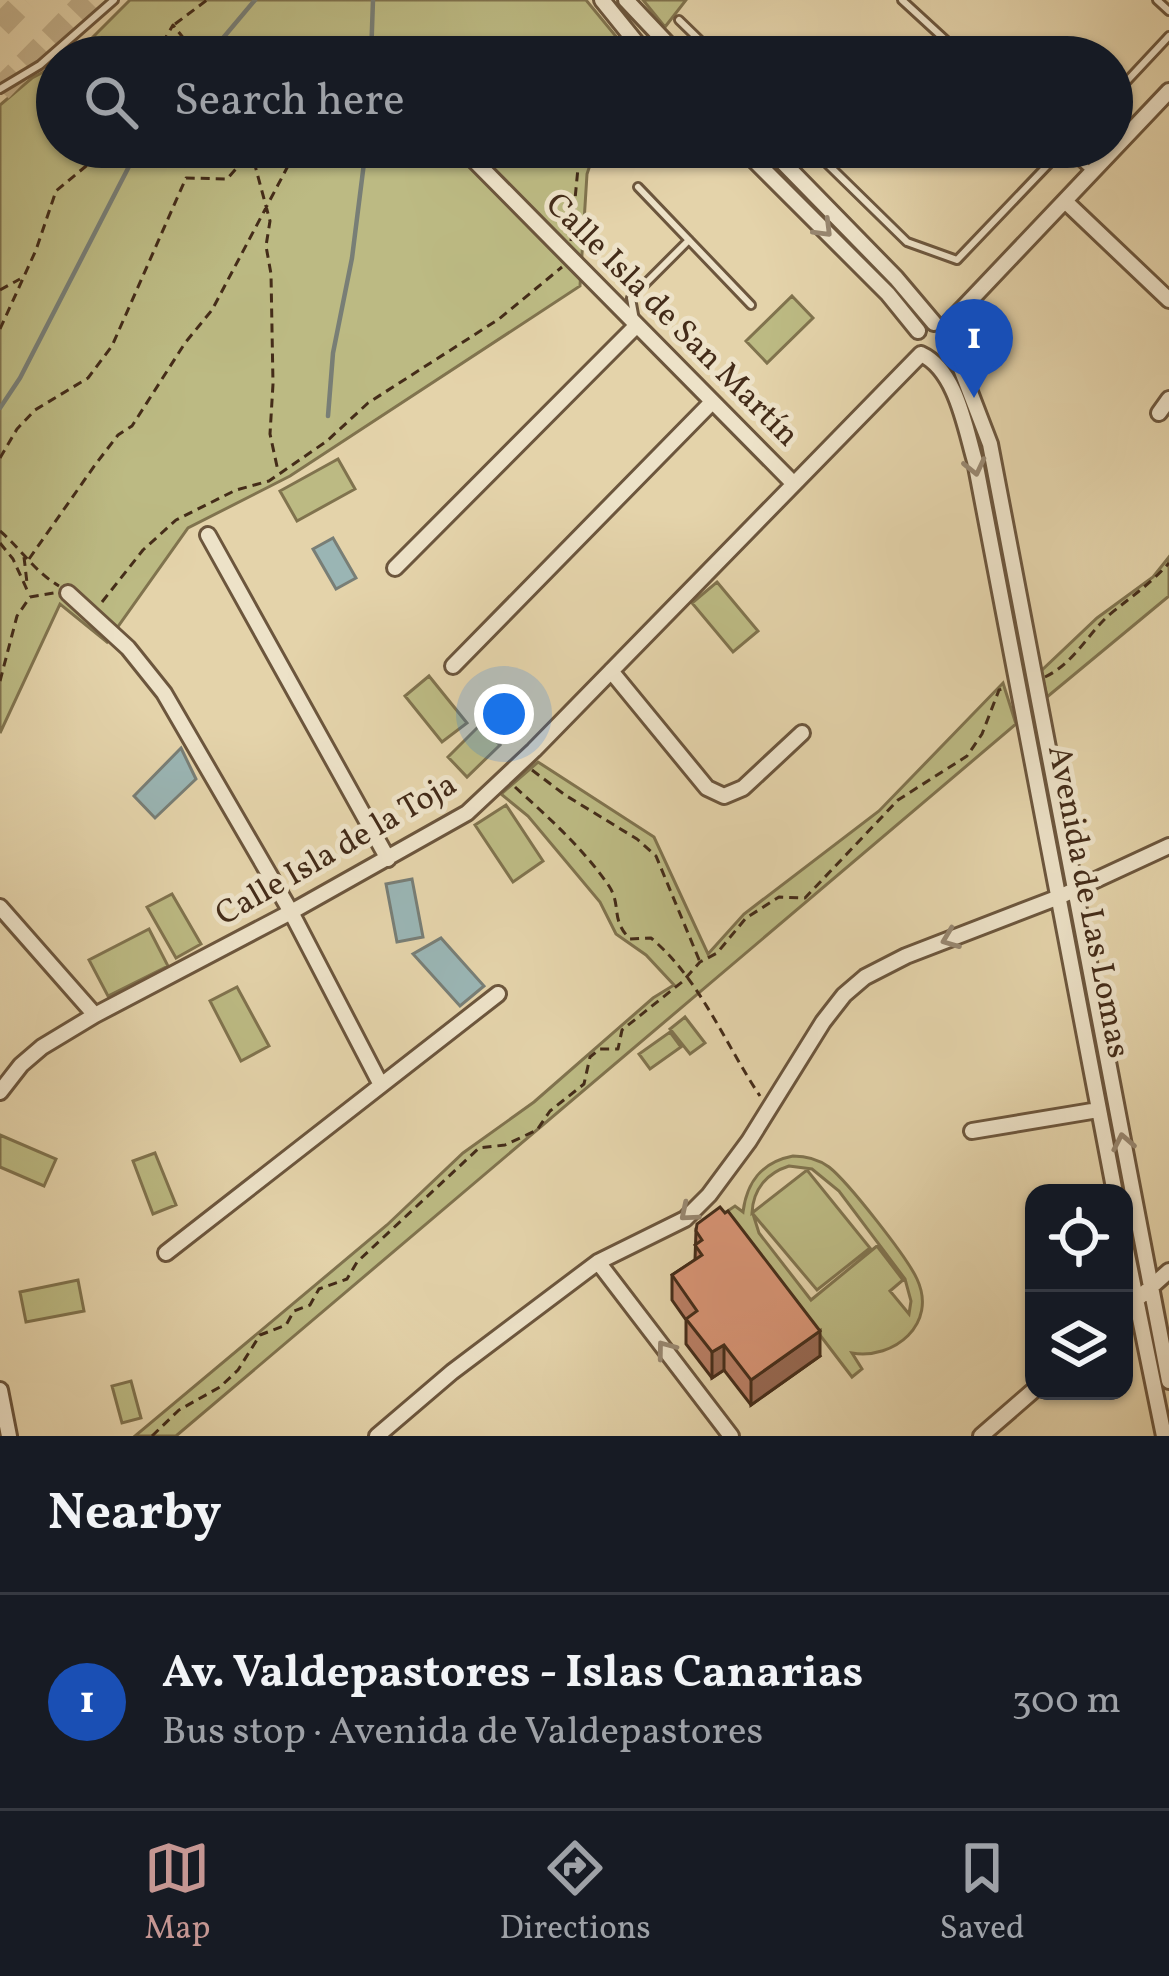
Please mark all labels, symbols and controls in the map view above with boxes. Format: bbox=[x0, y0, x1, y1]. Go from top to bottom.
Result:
search box bbox=[36, 36, 1133, 168]
icon: search bbox=[78, 69, 144, 135]
text: Search here bbox=[174, 71, 405, 134]
street label: Calle Isla de San Martín bbox=[534, 184, 808, 458]
one-way arrow bbox=[810, 215, 832, 237]
pin: 1 bbox=[935, 299, 1013, 398]
one-way arrow bbox=[961, 456, 986, 476]
your location bbox=[474, 684, 534, 744]
street label: Avenida de Las Lomas bbox=[1034, 742, 1140, 1062]
street label: Calle Isla de la Toja bbox=[208, 763, 466, 939]
one-way arrow bbox=[941, 925, 962, 950]
one-way arrow bbox=[1111, 1132, 1137, 1152]
map controls bbox=[1025, 1184, 1133, 1400]
button: locate bbox=[1025, 1184, 1133, 1292]
one-way arrow bbox=[680, 1199, 702, 1221]
button: layers bbox=[1025, 1292, 1133, 1400]
one-way arrow bbox=[657, 1340, 679, 1362]
text: Nearby bbox=[48, 1479, 222, 1550]
text: Av. Valdepastores - Islas Canarias bbox=[162, 1643, 863, 1706]
text: 1 bbox=[79, 1675, 95, 1729]
text: 300 m bbox=[1012, 1675, 1121, 1729]
text: Bus stop · Avenida de Valdepastores bbox=[162, 1706, 763, 1760]
tab: Map bbox=[144, 1835, 211, 1953]
tab: Directions bbox=[499, 1835, 651, 1953]
tab: Saved bbox=[940, 1835, 1025, 1953]

